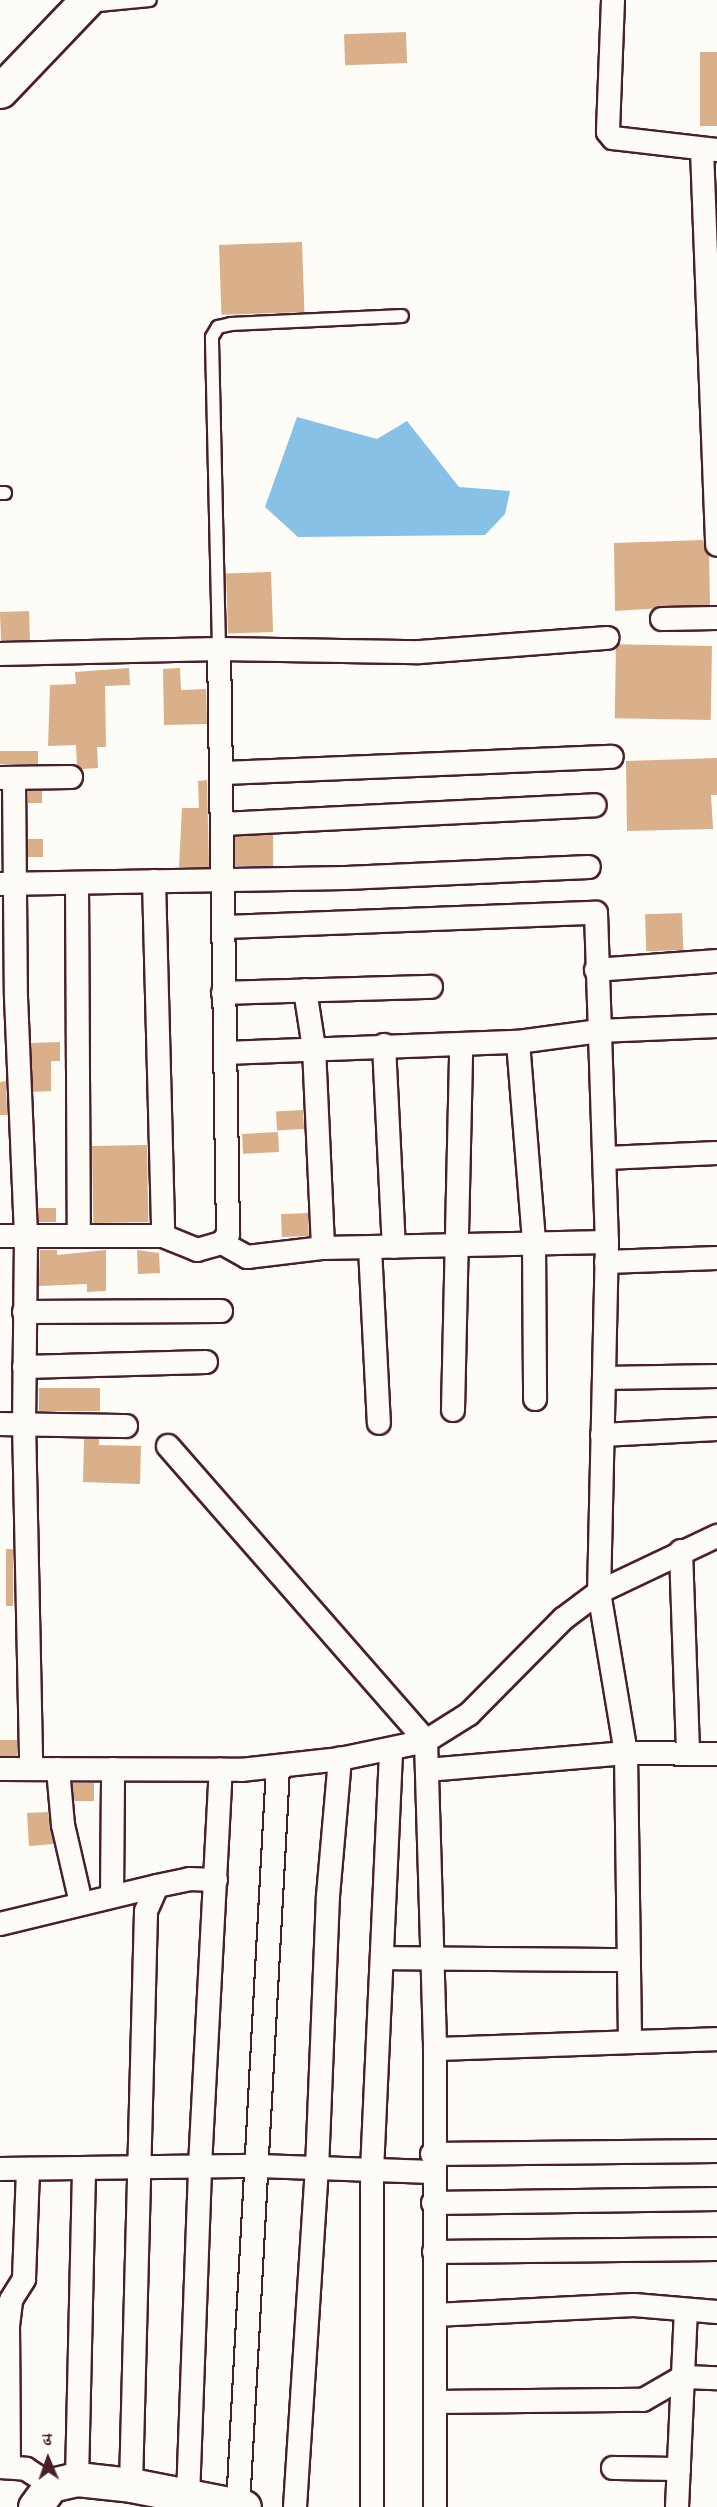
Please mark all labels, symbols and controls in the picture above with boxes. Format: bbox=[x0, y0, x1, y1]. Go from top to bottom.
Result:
north arrow bbox=[18, 2429, 78, 2489]
text: उ bbox=[42, 2429, 52, 2452]

